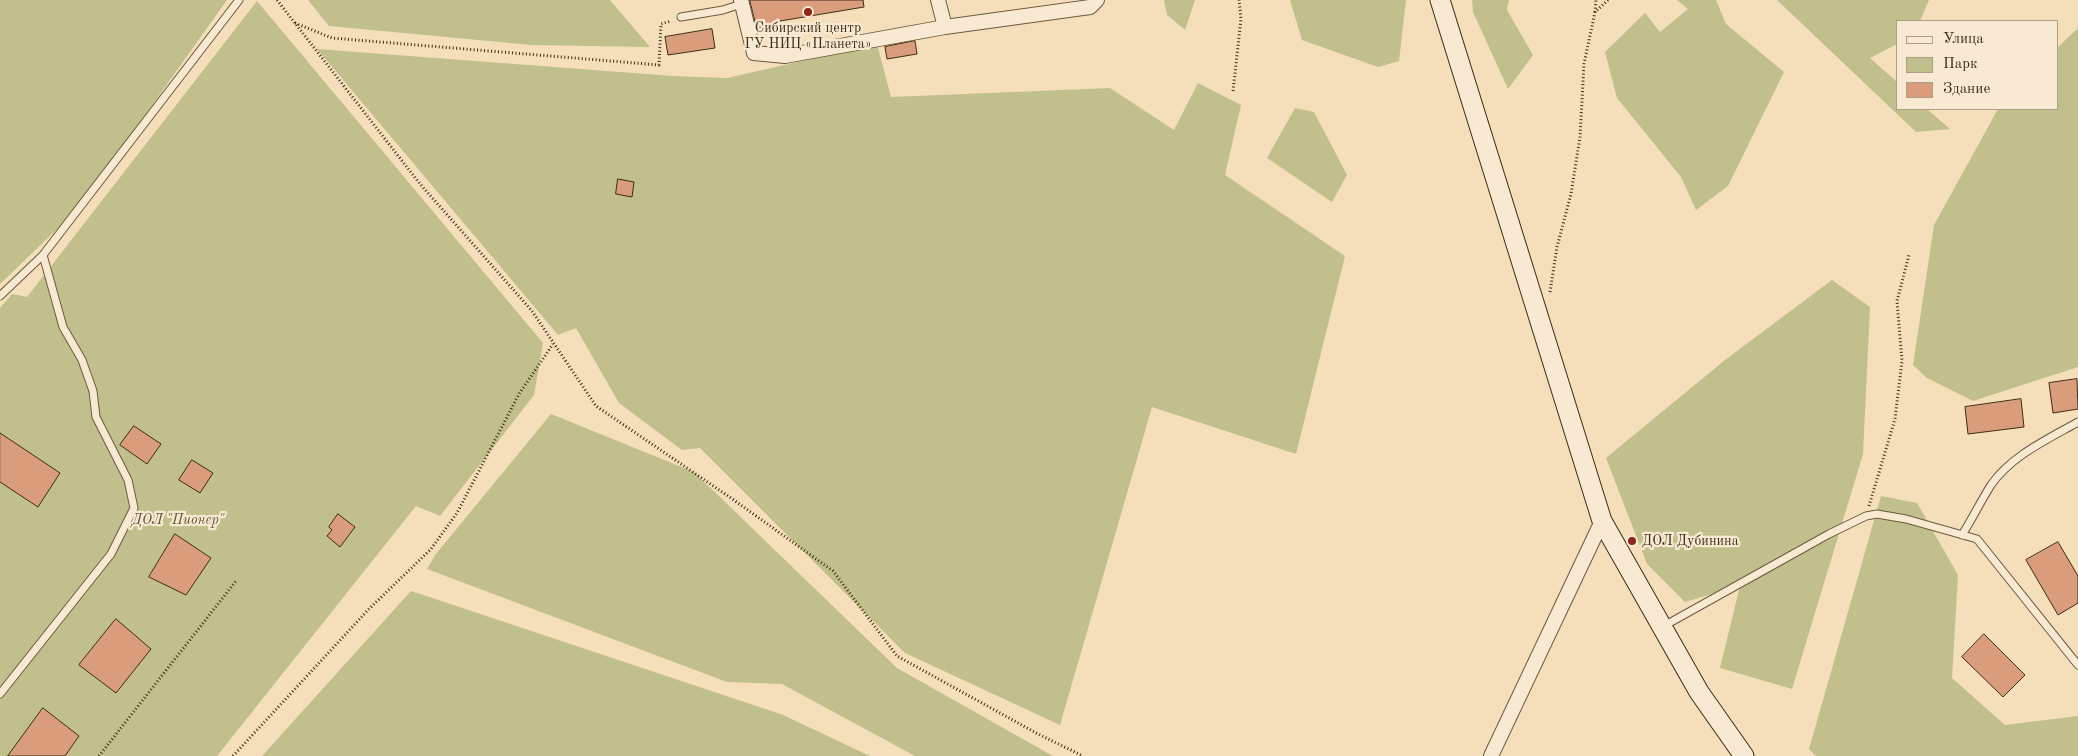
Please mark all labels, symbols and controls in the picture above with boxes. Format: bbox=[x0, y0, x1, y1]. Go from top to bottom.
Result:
marker: Сибирский центр ГУ НИЦ «Планета» bbox=[802, 6, 814, 18]
place label: Сибирский центр ГУ НИЦ «Планета» bbox=[745, 20, 871, 52]
legend bbox=[1896, 20, 2058, 110]
text: Улица bbox=[1943, 32, 1984, 47]
text: Парк bbox=[1943, 57, 1978, 72]
text: Здание bbox=[1943, 82, 1990, 97]
park label: ДОЛ "Пионер" bbox=[132, 512, 224, 528]
place label: ДОЛ Дубинина bbox=[1642, 533, 1739, 549]
marker: ДОЛ Дубинина bbox=[1626, 535, 1638, 547]

